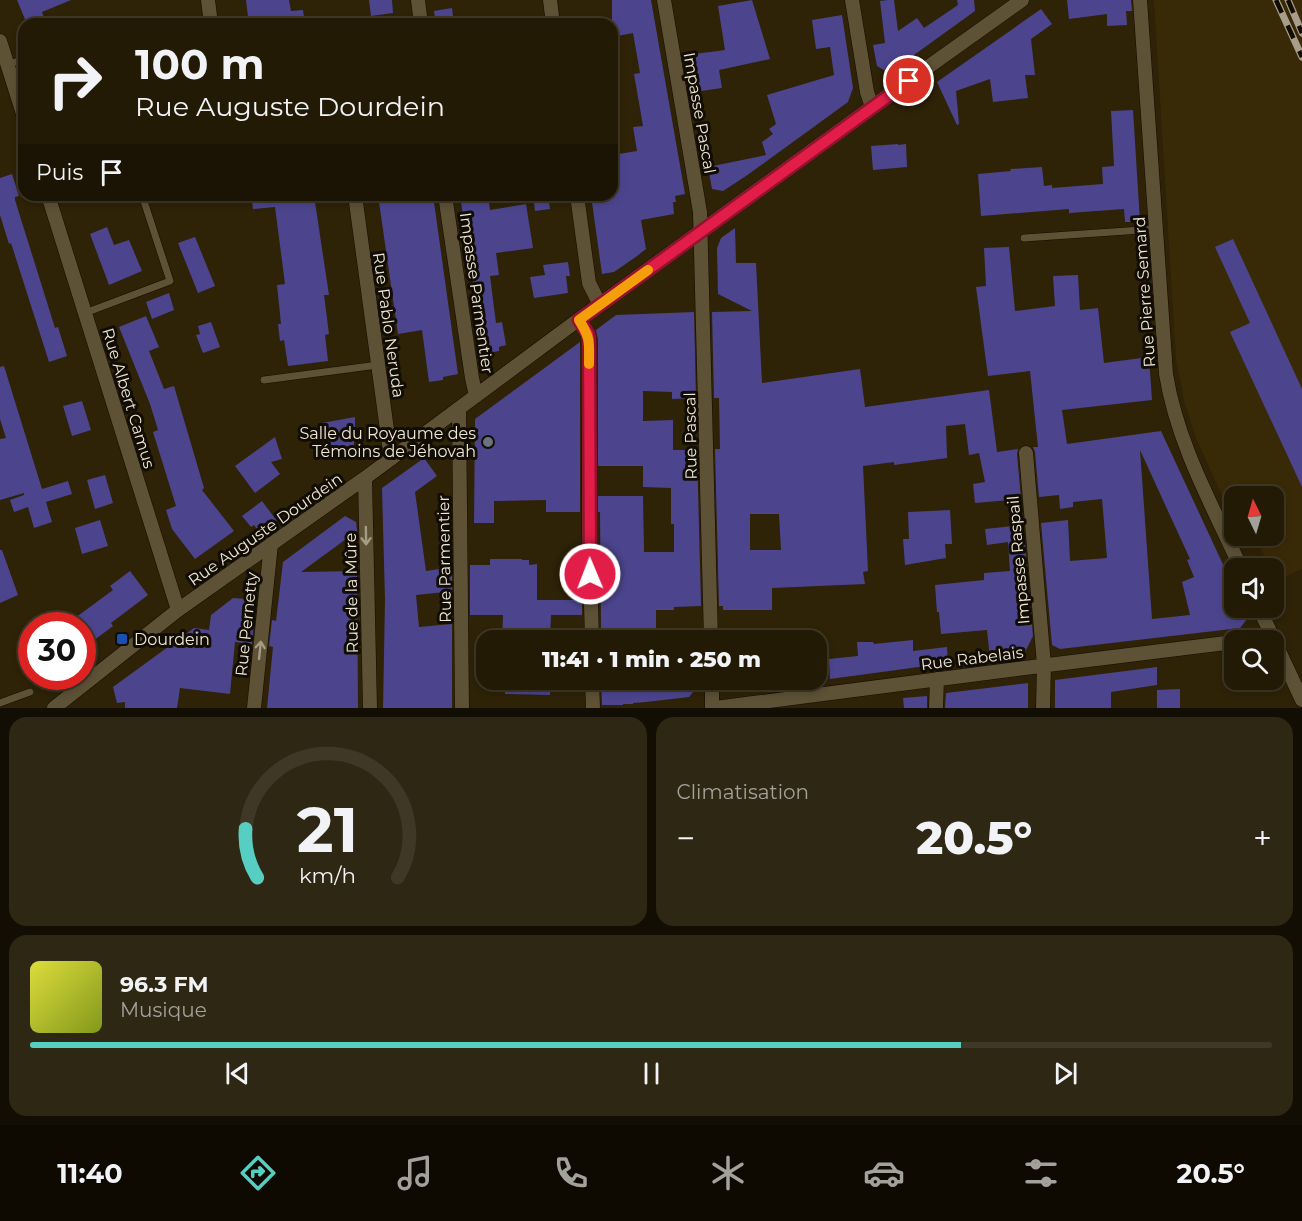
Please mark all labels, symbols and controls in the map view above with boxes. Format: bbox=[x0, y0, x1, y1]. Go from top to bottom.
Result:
text: 100 m bbox=[135, 38, 264, 90]
icon: right bbox=[36, 42, 114, 120]
street label: Impasse Pascal bbox=[679, 51, 720, 175]
pin bbox=[883, 55, 934, 106]
icon: arrive bbox=[892, 64, 925, 97]
text: Rue Auguste Dourdein bbox=[135, 90, 445, 123]
icon: arrive bbox=[95, 156, 128, 189]
text: Puis bbox=[36, 159, 83, 186]
street label: Impasse Parmentier bbox=[456, 211, 497, 375]
street label: Rue Pierre Semard bbox=[1130, 216, 1159, 368]
street label: Rue Pablo Neruda bbox=[369, 251, 408, 399]
street label: Rue Albert Camus bbox=[98, 326, 159, 471]
street label: Rue Pascal bbox=[680, 392, 701, 480]
place label: Salle du Royaume des Témoins de Jéhovah bbox=[299, 424, 476, 461]
marker: Salle du Royaume des Témoins de Jéhovah bbox=[481, 435, 495, 449]
street label: Rue Auguste Dourdein bbox=[185, 469, 346, 590]
north arrow bbox=[1224, 486, 1284, 546]
map controls bbox=[1224, 486, 1284, 690]
street label: Rue Parmentier bbox=[434, 495, 455, 623]
street label: Impasse Raspail bbox=[1003, 495, 1034, 625]
one-way arrow bbox=[361, 526, 372, 546]
street label: Rue de la Mûre bbox=[341, 532, 362, 654]
position arrow bbox=[558, 542, 622, 606]
button: sound bbox=[1224, 558, 1284, 618]
street label: Rue Pernetty bbox=[232, 571, 261, 677]
speed limit sign: 30 bbox=[18, 612, 96, 690]
place label: Dourdein bbox=[134, 630, 210, 649]
button: search bbox=[1224, 630, 1284, 690]
marker: Dourdein bbox=[115, 632, 129, 646]
one-way arrow bbox=[255, 640, 266, 660]
street label: Rue Rabelais bbox=[920, 643, 1025, 674]
text: 11:41 · 1 min · 250 m bbox=[542, 646, 761, 673]
text: Climatisation bbox=[677, 780, 809, 804]
text: 21 bbox=[297, 792, 358, 868]
text: 20.5° bbox=[916, 810, 1032, 865]
text: − bbox=[677, 818, 695, 858]
text: + bbox=[1253, 818, 1272, 858]
text: km/h bbox=[299, 863, 356, 889]
text: 96.3 FM bbox=[120, 971, 209, 998]
text: Musique bbox=[120, 998, 207, 1022]
icon: previous bbox=[221, 1057, 254, 1090]
icon: pause bbox=[635, 1057, 668, 1090]
icon: next bbox=[1049, 1057, 1082, 1090]
icon: directions bbox=[237, 1152, 279, 1194]
icon: music bbox=[394, 1152, 436, 1194]
icon: phone bbox=[550, 1152, 592, 1194]
icon: climate bbox=[707, 1152, 749, 1194]
icon: car bbox=[863, 1152, 905, 1194]
icon: filters bbox=[1020, 1152, 1062, 1194]
text: 11:40 bbox=[57, 1157, 122, 1190]
text: 20.5° bbox=[1177, 1157, 1245, 1190]

